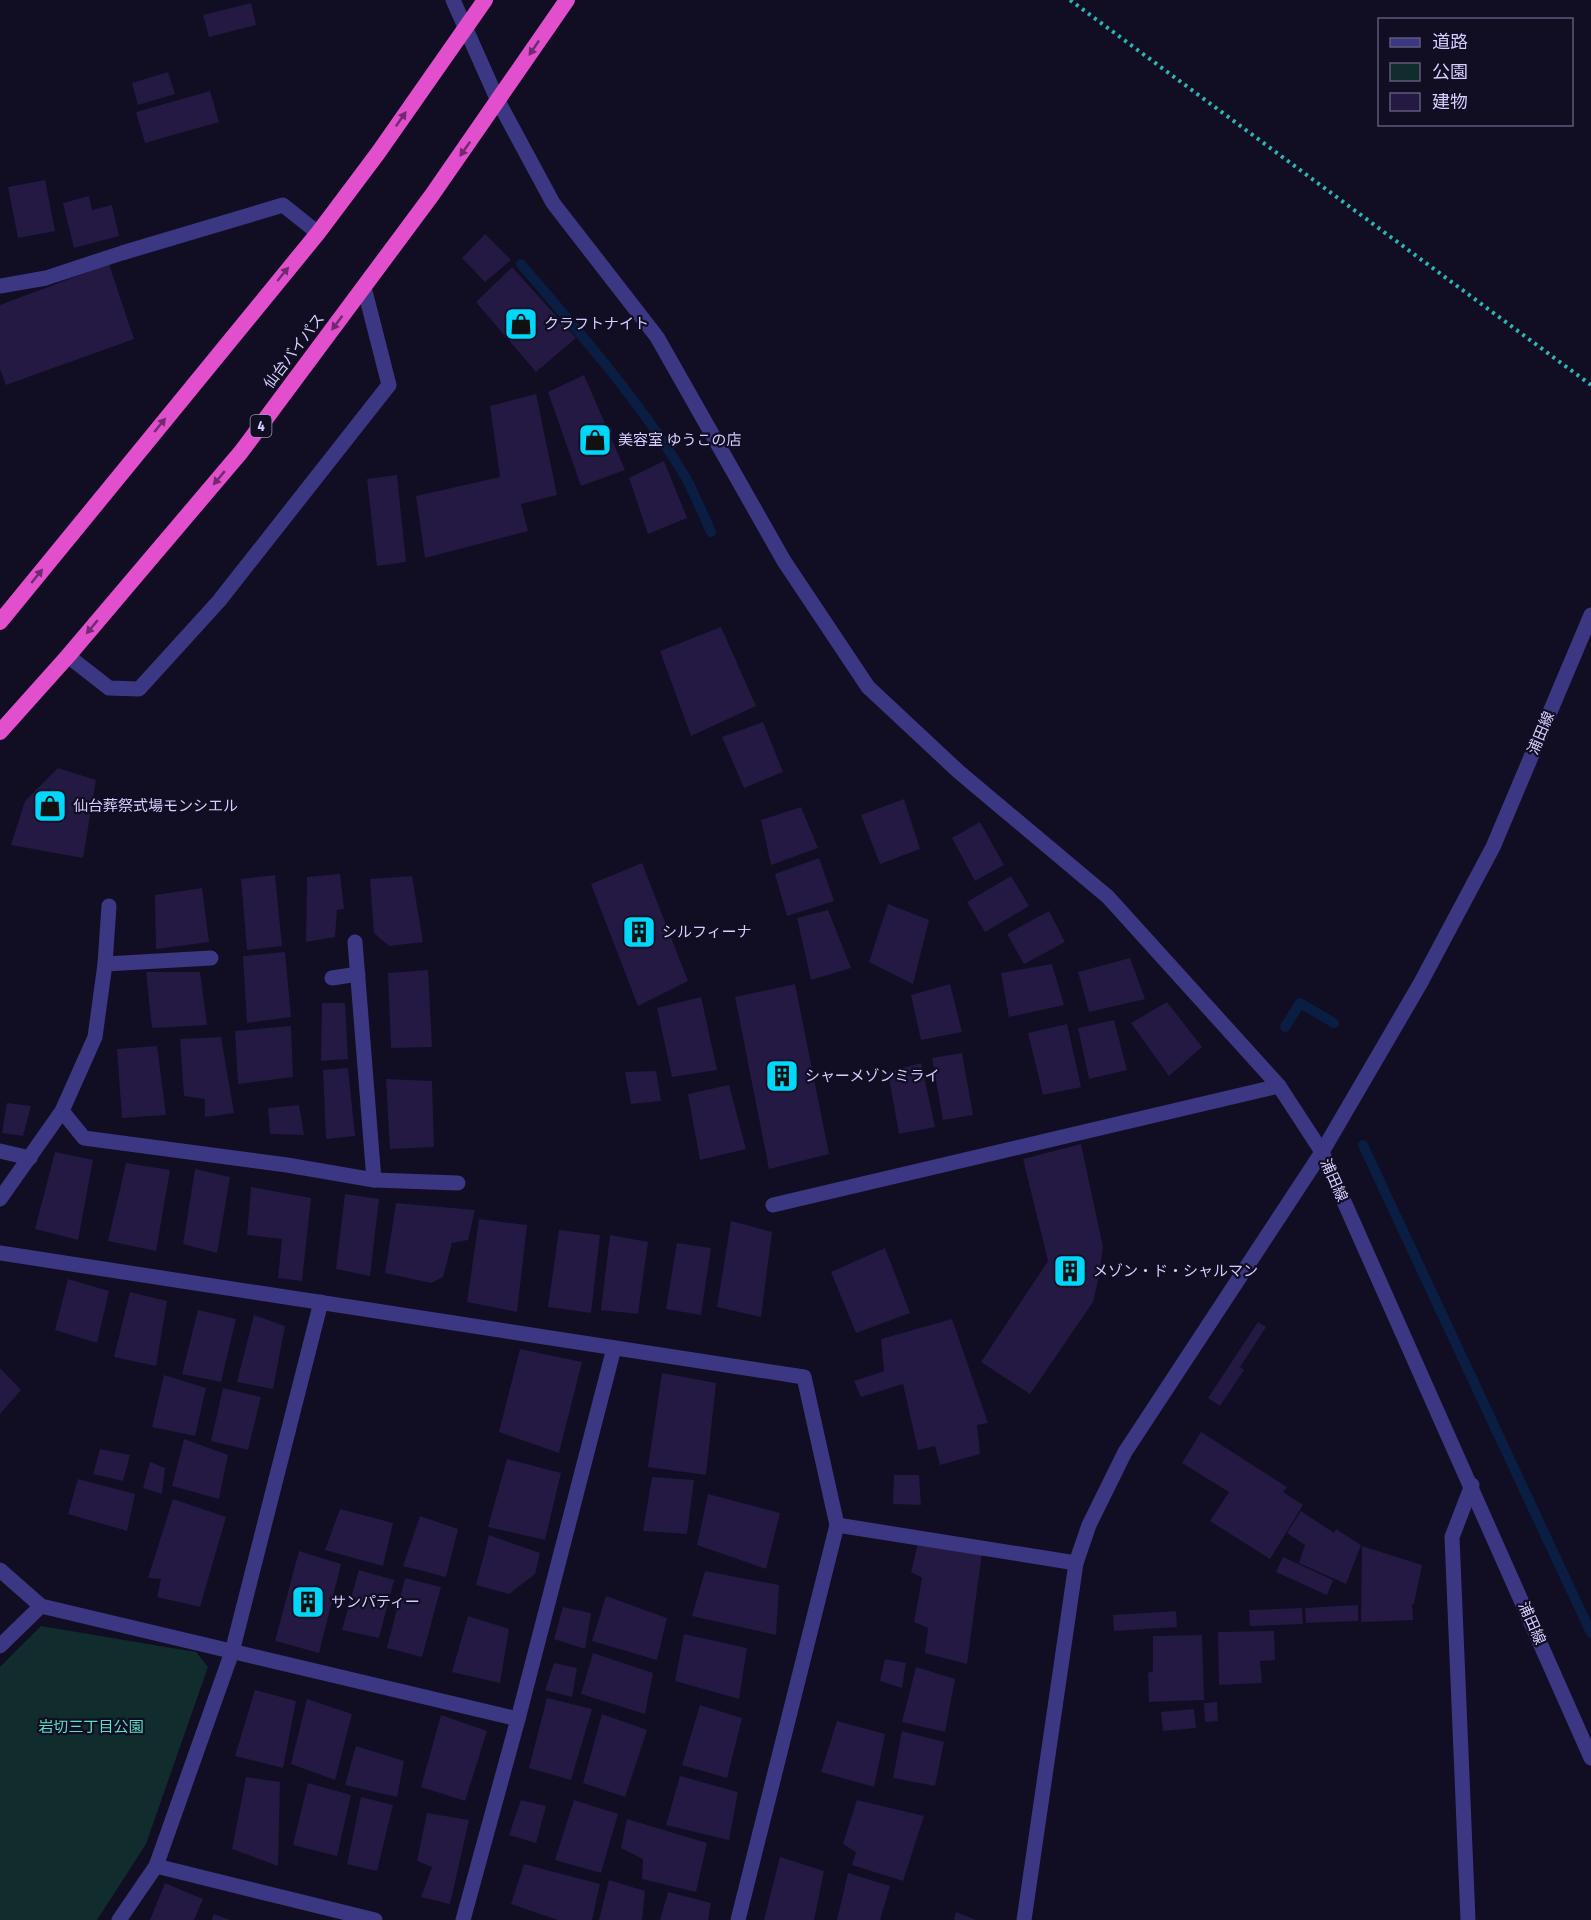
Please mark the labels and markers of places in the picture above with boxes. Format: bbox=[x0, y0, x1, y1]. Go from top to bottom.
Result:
shop icon: クラフトナイト bbox=[503, 306, 539, 342]
place label: クラフトナイト bbox=[544, 315, 649, 333]
shop icon: 美容室 ゆうこの店 bbox=[577, 422, 613, 458]
place label: 美容室 ゆうこの店 bbox=[618, 431, 742, 449]
shop icon: 仙台葬祭式場モンシエル bbox=[32, 788, 68, 824]
place label: 仙台葬祭式場モンシエル bbox=[73, 797, 238, 815]
building icon: シルフィーナ bbox=[621, 914, 657, 950]
place label: シルフィーナ bbox=[662, 923, 752, 941]
building icon: シャーメゾンミライ bbox=[764, 1058, 800, 1094]
place label: シャーメゾンミライ bbox=[805, 1067, 939, 1085]
building icon: メゾン・ド・シャルマン bbox=[1052, 1253, 1088, 1289]
place label: メゾン・ド・シャルマン bbox=[1093, 1262, 1258, 1280]
building icon: サンパティー bbox=[290, 1584, 326, 1620]
place label: サンパティー bbox=[331, 1593, 420, 1611]

